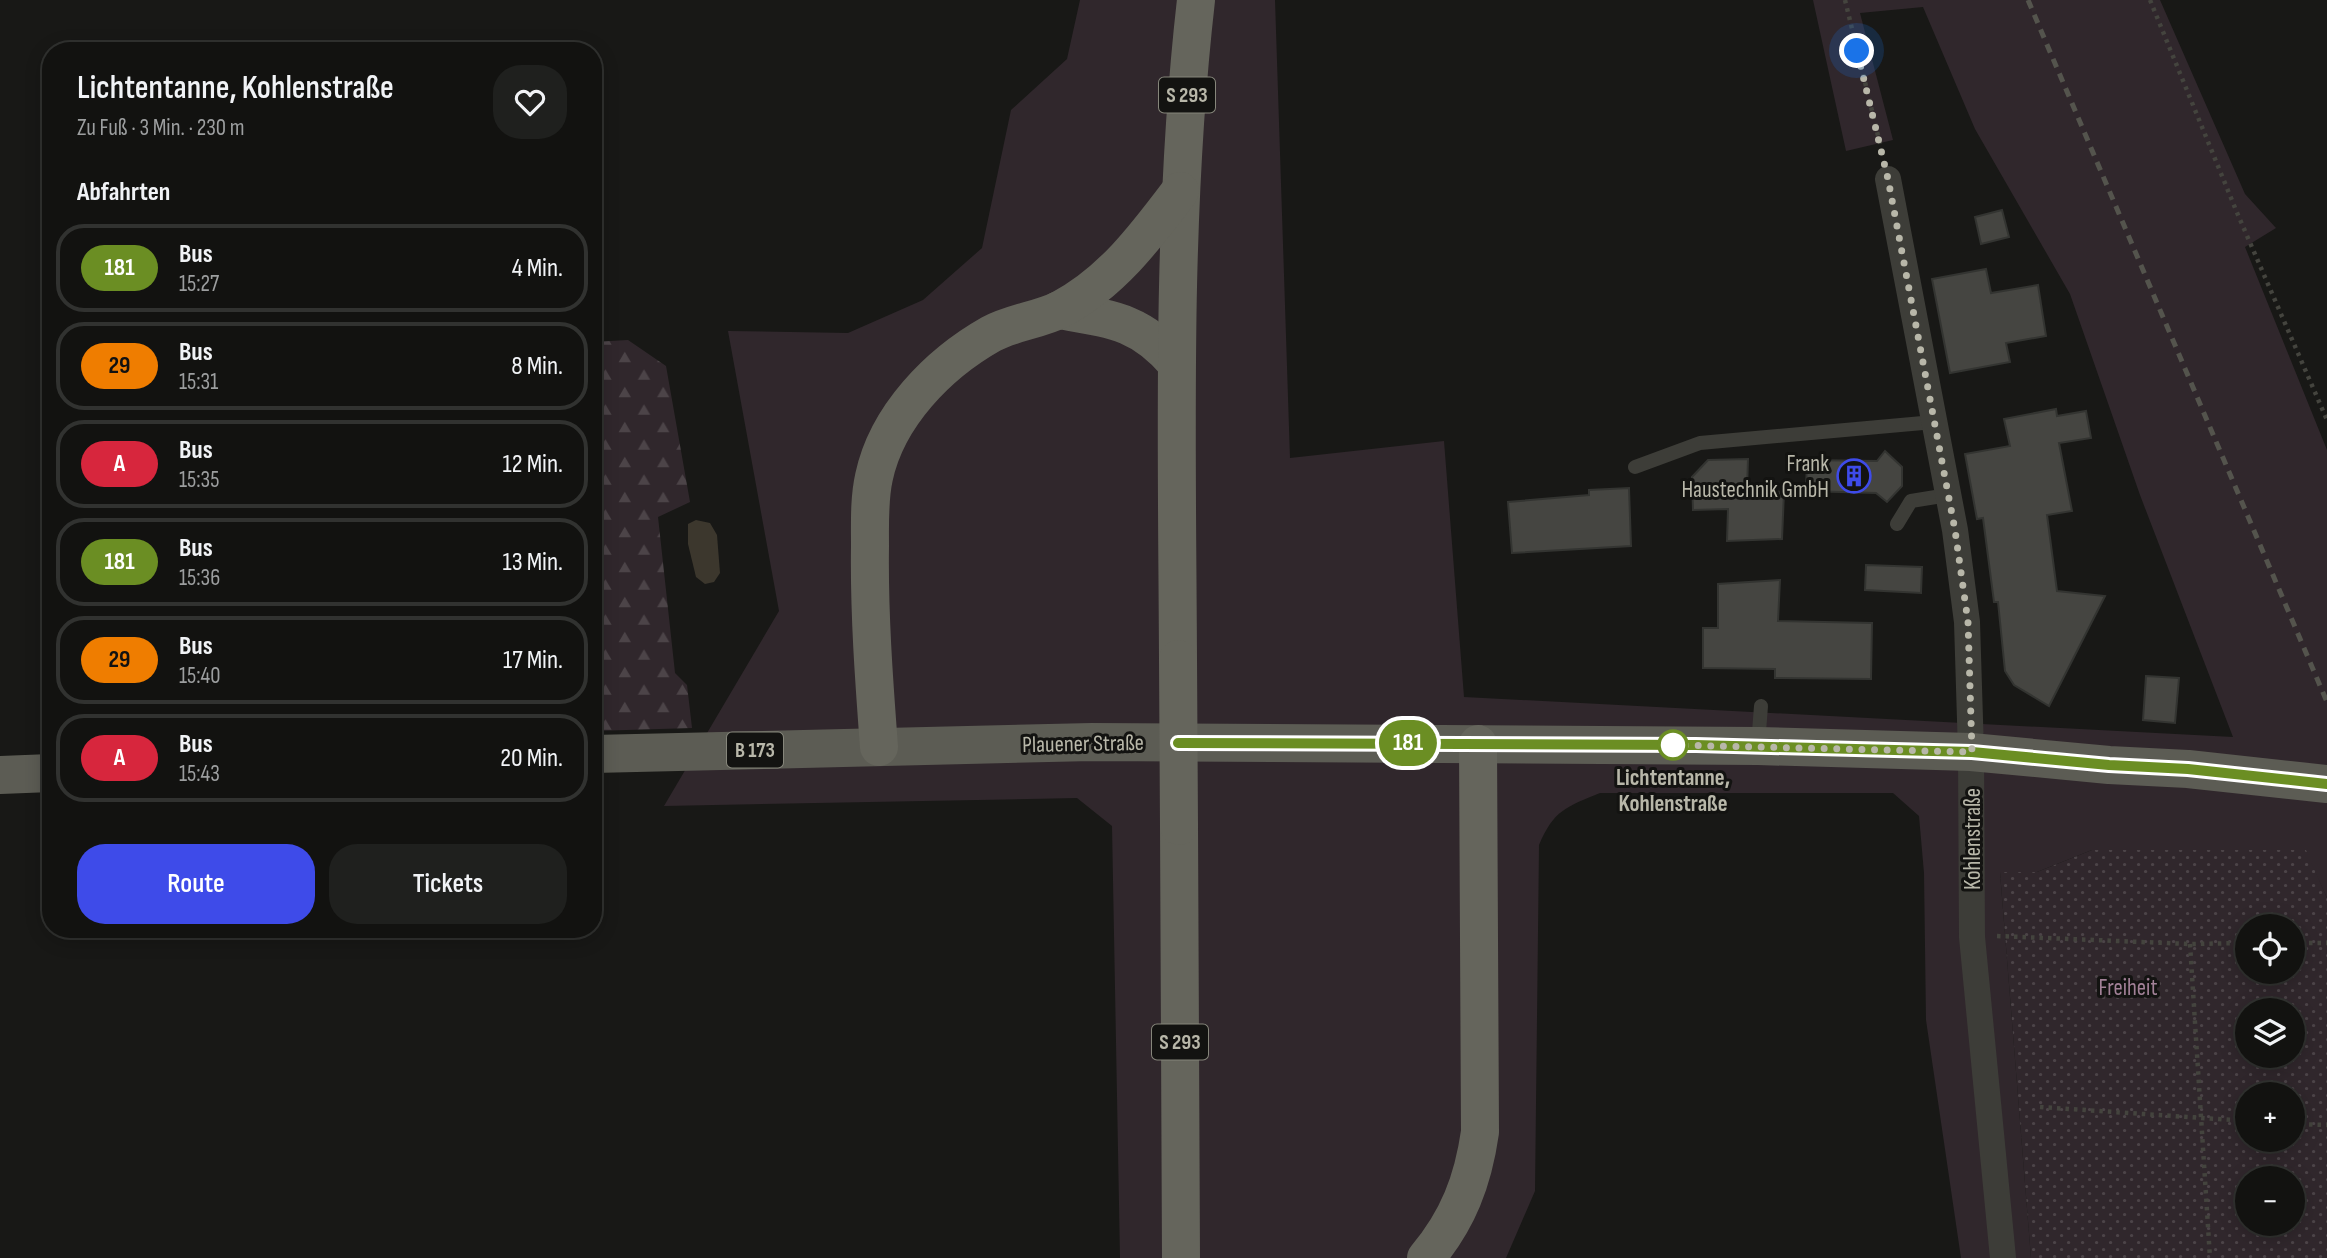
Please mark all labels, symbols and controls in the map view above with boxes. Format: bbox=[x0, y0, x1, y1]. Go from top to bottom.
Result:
your location bbox=[1839, 33, 1874, 68]
button: heart bbox=[493, 65, 567, 139]
text: Lichtentanne, Kohlenstraße bbox=[77, 68, 394, 108]
road number: S 293 bbox=[1159, 78, 1215, 112]
text: Zu Fuß · 3 Min. · 230 m bbox=[77, 114, 245, 142]
text: Abfahrten bbox=[77, 177, 170, 208]
text: Bus bbox=[179, 239, 213, 270]
text: 181 bbox=[104, 253, 135, 282]
text: 4 Min. bbox=[512, 253, 563, 284]
text: 15:27 bbox=[179, 270, 219, 298]
text: Bus bbox=[179, 337, 213, 368]
text: 29 bbox=[109, 351, 130, 380]
text: 8 Min. bbox=[511, 351, 563, 382]
text: 15:31 bbox=[179, 368, 218, 396]
text: Bus bbox=[179, 435, 213, 466]
text: A bbox=[114, 449, 125, 478]
text: 12 Min. bbox=[502, 449, 563, 480]
place label: Frank Haustechnik GmbH bbox=[1681, 450, 1829, 504]
building icon: Frank Haustechnik GmbH bbox=[1835, 457, 1873, 495]
text: 15:35 bbox=[179, 466, 219, 494]
text: Bus bbox=[179, 533, 213, 564]
text: 181 bbox=[104, 547, 135, 576]
text: 13 Min. bbox=[503, 547, 563, 578]
text: 15:36 bbox=[179, 564, 220, 592]
text: Bus bbox=[179, 631, 213, 662]
text: 29 bbox=[109, 645, 130, 674]
text: 17 Min. bbox=[503, 645, 563, 676]
text: 15:40 bbox=[179, 662, 221, 690]
line badge: 181 bbox=[1368, 720, 1448, 766]
text: 181 bbox=[1393, 728, 1423, 757]
text: Bus bbox=[179, 729, 213, 760]
street label: Plauener Straße bbox=[1022, 729, 1144, 759]
marker: Lichtentanne, Kohlenstraße bbox=[1658, 730, 1688, 760]
road number: B 173 bbox=[727, 732, 783, 768]
text: A bbox=[114, 743, 125, 772]
text: 20 Min. bbox=[500, 743, 563, 774]
text: 15:43 bbox=[179, 760, 220, 788]
place label: Lichtentanne, Kohlenstraße bbox=[1616, 764, 1730, 818]
street label: Kohlenstraße bbox=[1959, 788, 1987, 890]
button: Route bbox=[77, 844, 315, 924]
button: Tickets bbox=[329, 844, 567, 924]
map controls bbox=[2235, 914, 2305, 1236]
button: locate bbox=[2235, 914, 2305, 984]
park label: Freiheit bbox=[2099, 974, 2157, 1002]
button: layers bbox=[2235, 998, 2305, 1068]
road number: S 293 bbox=[1152, 1024, 1208, 1060]
button: + bbox=[2235, 1082, 2305, 1152]
button: − bbox=[2235, 1166, 2305, 1236]

